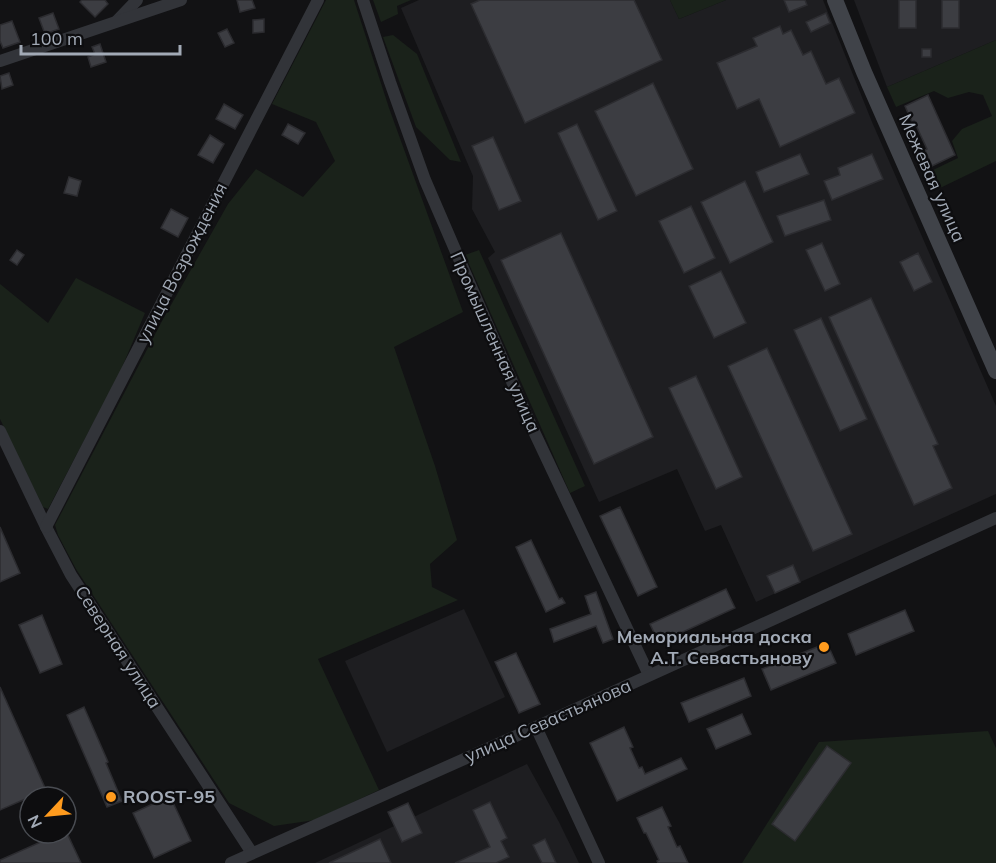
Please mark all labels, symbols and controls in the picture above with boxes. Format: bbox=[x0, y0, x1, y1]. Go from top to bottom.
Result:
scale bar bbox=[21, 18, 180, 56]
text: 100 m bbox=[30, 27, 83, 50]
street label: Межевая улица bbox=[894, 110, 971, 246]
street label: улица Возрождения bbox=[131, 179, 232, 347]
street label: Промышленная улица bbox=[445, 248, 546, 436]
street label: Северная улица bbox=[70, 581, 167, 712]
place label: Мемориальная доска А.Т. Севастьянову bbox=[617, 625, 812, 669]
marker: Мемориальная доска А.Т. Севастьянову bbox=[817, 640, 831, 654]
street label: улица Севастьянова bbox=[461, 673, 635, 768]
north arrow bbox=[18, 785, 78, 845]
place label: ROOST-95 bbox=[123, 785, 215, 808]
marker: ROOST-95 bbox=[104, 790, 118, 804]
text: N bbox=[23, 812, 46, 831]

